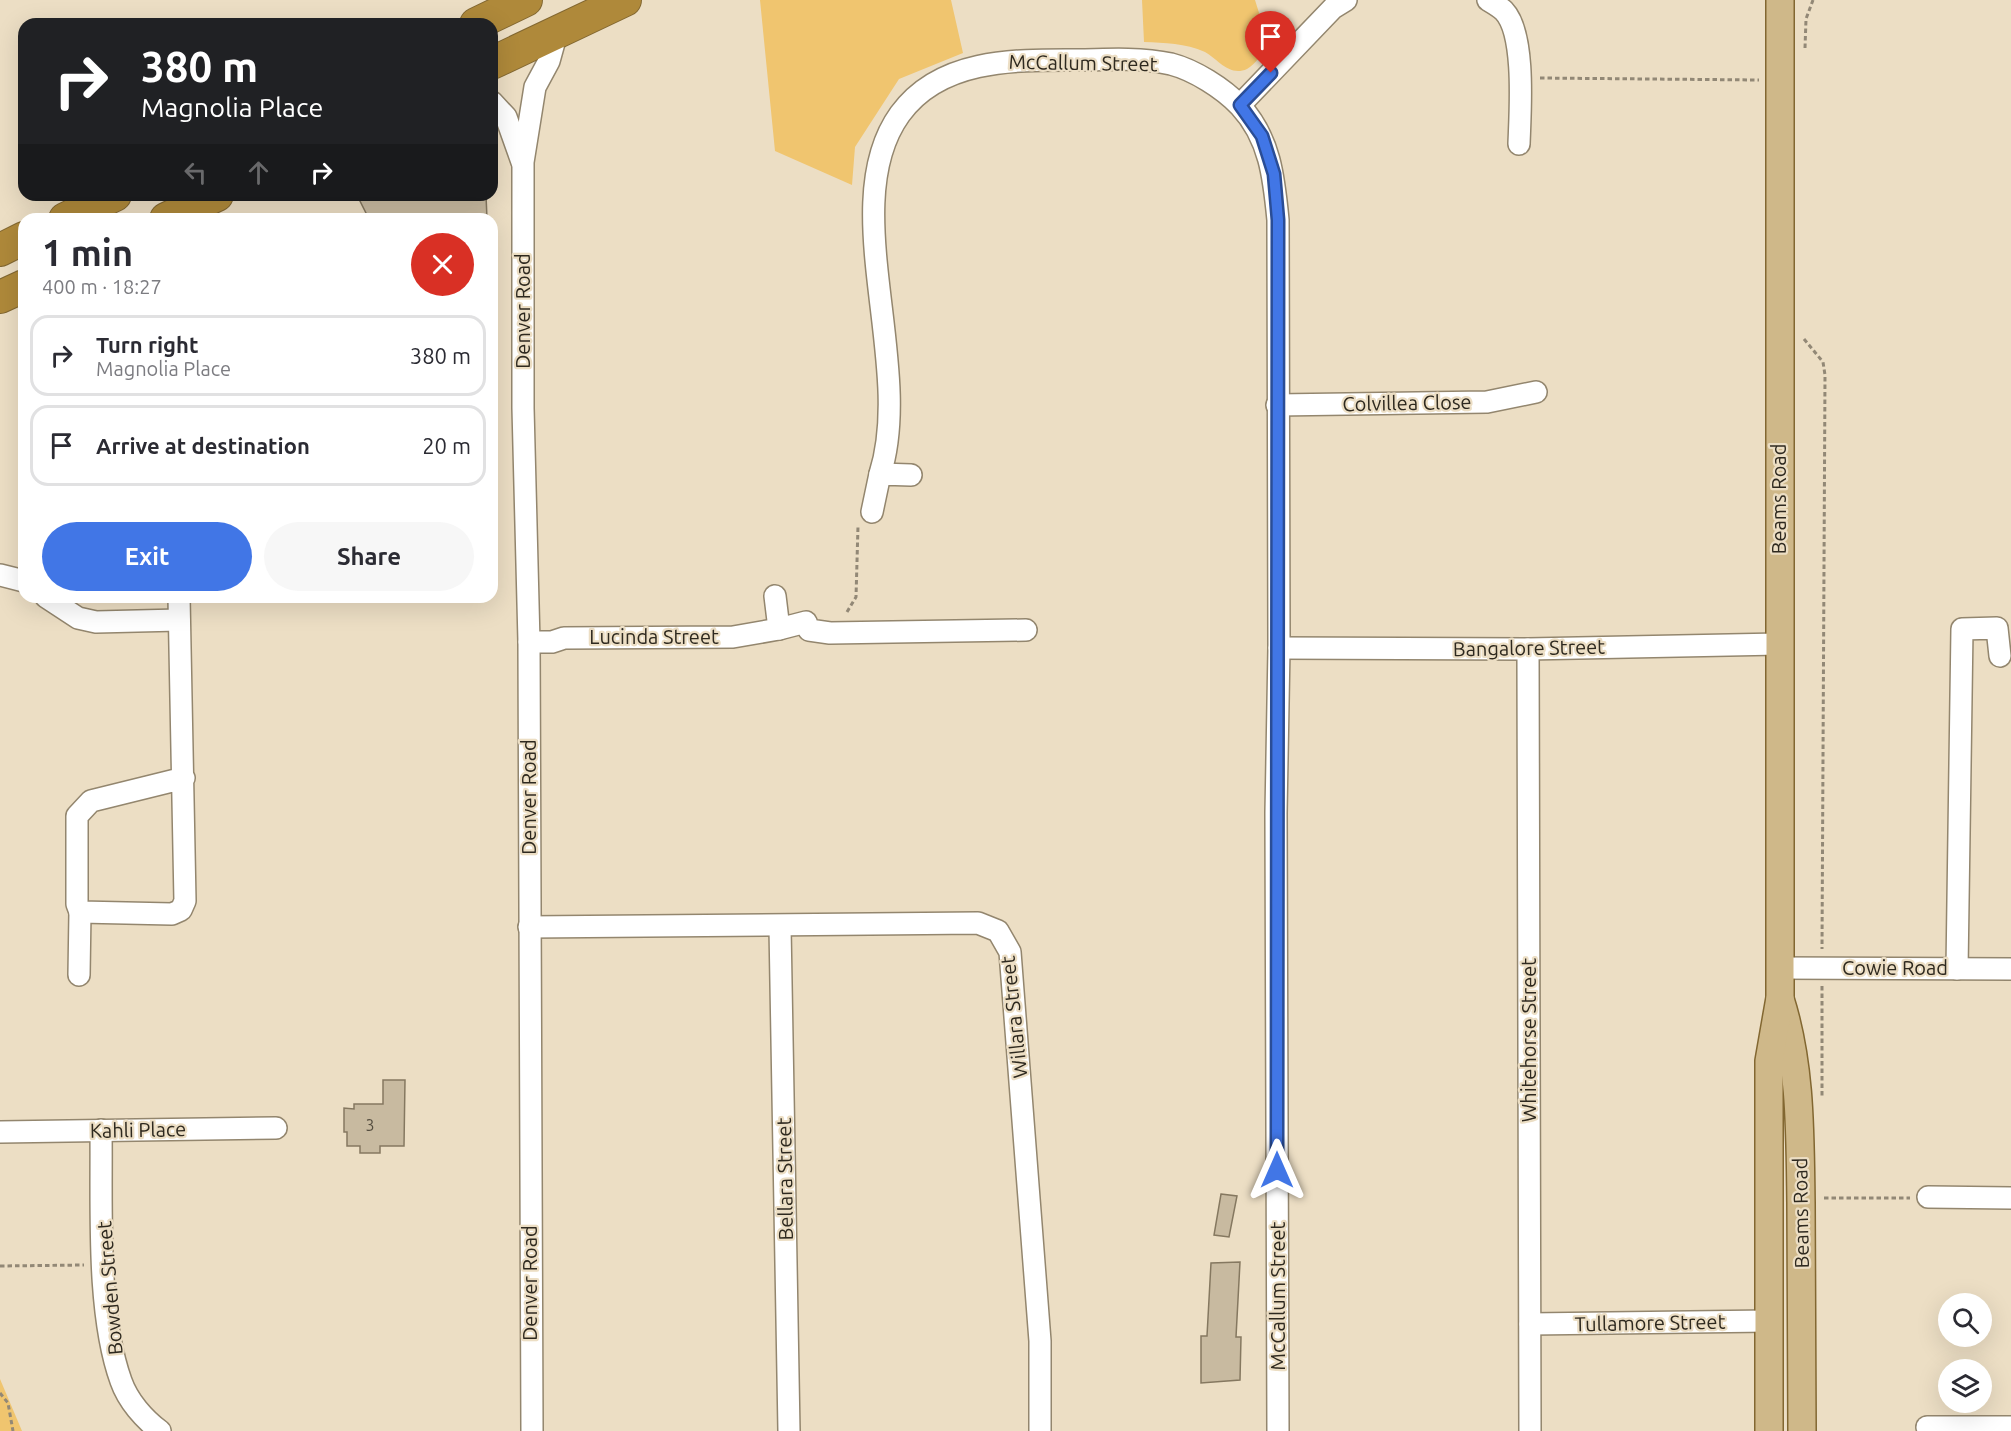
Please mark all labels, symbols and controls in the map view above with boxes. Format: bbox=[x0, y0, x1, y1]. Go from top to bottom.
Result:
pin bbox=[1245, 11, 1296, 73]
icon: arrive bbox=[1254, 20, 1287, 53]
icon: right bbox=[42, 42, 120, 120]
text: 380 m bbox=[141, 43, 258, 90]
street label: McCallum Street bbox=[1008, 50, 1158, 75]
text: Magnolia Place bbox=[141, 92, 323, 122]
icon: left bbox=[179, 156, 212, 189]
icon: ahead bbox=[242, 156, 275, 189]
icon: right bbox=[305, 156, 338, 189]
text: 1 min bbox=[42, 232, 133, 273]
button: close bbox=[411, 233, 474, 296]
street label: Denver Road bbox=[511, 253, 534, 369]
text: 400 m · 18:27 bbox=[42, 275, 162, 298]
text: Turn right bbox=[96, 332, 198, 357]
icon: right bbox=[45, 339, 78, 372]
text: 380 m bbox=[410, 343, 471, 368]
text: Magnolia Place bbox=[96, 357, 231, 380]
street label: Colvillea Close bbox=[1342, 390, 1472, 415]
icon: arrive bbox=[45, 429, 78, 462]
text: Arrive at destination bbox=[96, 433, 310, 458]
text: 20 m bbox=[422, 433, 471, 458]
street label: Beams Road bbox=[1767, 444, 1790, 554]
button: Exit bbox=[42, 522, 252, 591]
button: Share bbox=[264, 522, 474, 591]
street label: Lucinda Street bbox=[589, 625, 719, 648]
street label: Bangalore Street bbox=[1453, 635, 1605, 660]
street label: Denver Road bbox=[517, 739, 540, 855]
street label: Willara Street bbox=[996, 955, 1031, 1079]
street label: Cowie Road bbox=[1842, 956, 1948, 979]
street label: Whitehorse Street bbox=[1517, 958, 1540, 1122]
house number: 3 bbox=[365, 1116, 375, 1134]
street label: Kahli Place bbox=[90, 1117, 186, 1142]
street label: Bellara Street bbox=[772, 1117, 797, 1241]
position arrow bbox=[1245, 1138, 1309, 1202]
street label: Beams Road bbox=[1788, 1157, 1813, 1269]
street label: Bowden Street bbox=[92, 1220, 127, 1356]
street label: McCallum Street bbox=[1266, 1221, 1289, 1370]
street label: Denver Road bbox=[518, 1225, 541, 1341]
map controls bbox=[1938, 1293, 1992, 1413]
button: search bbox=[1938, 1293, 1992, 1347]
street label: Tullamore Street bbox=[1574, 1310, 1726, 1335]
button: layers bbox=[1938, 1359, 1992, 1413]

